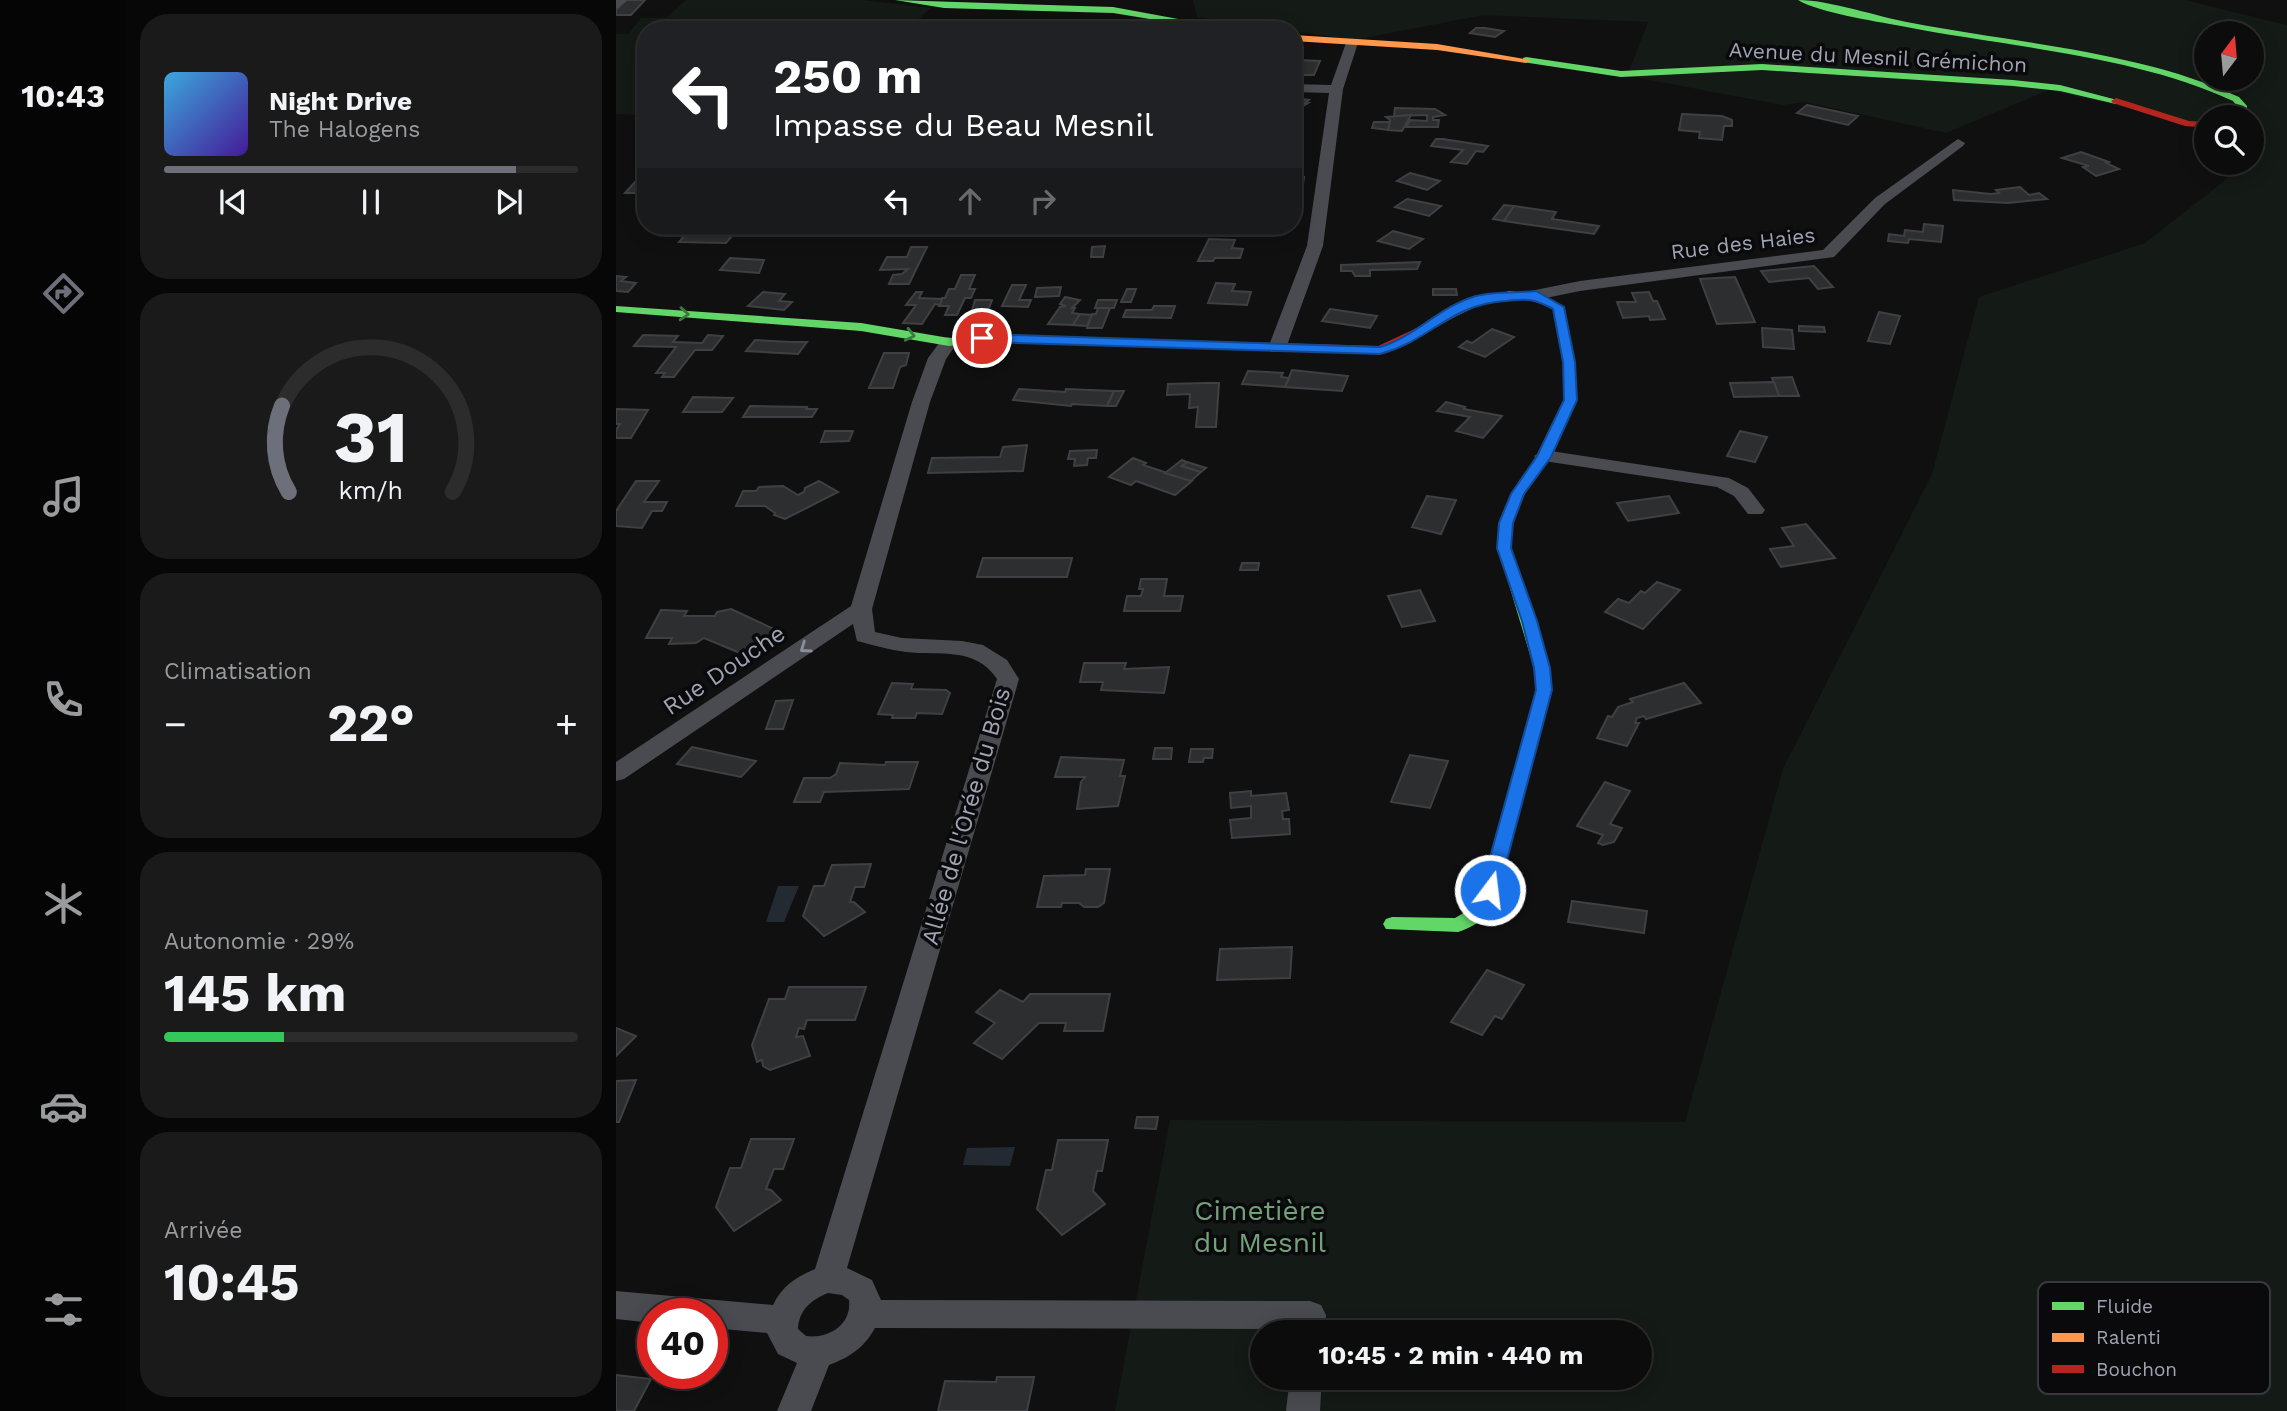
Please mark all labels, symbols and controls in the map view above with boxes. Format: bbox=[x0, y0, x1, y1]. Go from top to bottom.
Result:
north arrow bbox=[2194, 21, 2264, 91]
map controls bbox=[2194, 21, 2264, 175]
street label: Avenue du Mesnil Grémichon bbox=[1728, 37, 2028, 77]
text: 250 m bbox=[773, 47, 922, 105]
icon: left bbox=[658, 49, 749, 140]
text: 10:43 bbox=[21, 77, 105, 115]
text: Night Drive bbox=[269, 86, 412, 116]
button: search bbox=[2194, 105, 2264, 175]
text: Impasse du Beau Mesnil bbox=[773, 106, 1153, 144]
text: The Halogens bbox=[269, 116, 420, 143]
icon: left bbox=[878, 182, 916, 220]
icon: ahead bbox=[951, 182, 989, 220]
icon: right bbox=[1024, 182, 1062, 220]
icon: previous bbox=[214, 183, 252, 221]
icon: pause bbox=[352, 183, 390, 221]
icon: next bbox=[490, 183, 528, 221]
street label: Rue des Haies bbox=[1669, 222, 1817, 264]
icon: directions bbox=[39, 269, 88, 318]
one-way arrow bbox=[679, 306, 690, 321]
pin bbox=[952, 308, 1012, 368]
icon: arrive bbox=[963, 319, 1001, 357]
one-way arrow bbox=[904, 327, 916, 341]
text: 31 bbox=[334, 395, 408, 481]
icon: music bbox=[39, 472, 88, 521]
text: km/h bbox=[339, 476, 403, 505]
street label: Rue Douche bbox=[658, 619, 790, 721]
one-way arrow bbox=[800, 640, 813, 652]
text: Climatisation bbox=[164, 658, 312, 685]
icon: phone bbox=[39, 675, 88, 724]
street label: Allée de l'Orée du Bois bbox=[916, 684, 1016, 948]
text: 22° bbox=[327, 693, 415, 754]
text: − bbox=[164, 702, 187, 746]
text: + bbox=[555, 702, 578, 746]
position arrow bbox=[1453, 853, 1527, 927]
icon: climate bbox=[39, 879, 88, 928]
text: Autonomie · 29% bbox=[164, 928, 354, 955]
text: 145 km bbox=[164, 963, 346, 1024]
icon: car bbox=[39, 1082, 88, 1131]
park label: Cimetière du Mesnil bbox=[1194, 1194, 1327, 1259]
text: Arrivée bbox=[164, 1217, 243, 1244]
text: 10:45 bbox=[164, 1252, 300, 1313]
legend bbox=[2038, 1282, 2270, 1394]
icon: filters bbox=[39, 1285, 88, 1334]
text: Fluide bbox=[2096, 1295, 2153, 1318]
speed limit sign: 40 bbox=[637, 1298, 728, 1389]
text: Ralenti bbox=[2096, 1326, 2161, 1349]
text: 10:45 · 2 min · 440 m bbox=[1318, 1340, 1584, 1370]
text: Bouchon bbox=[2096, 1358, 2177, 1381]

